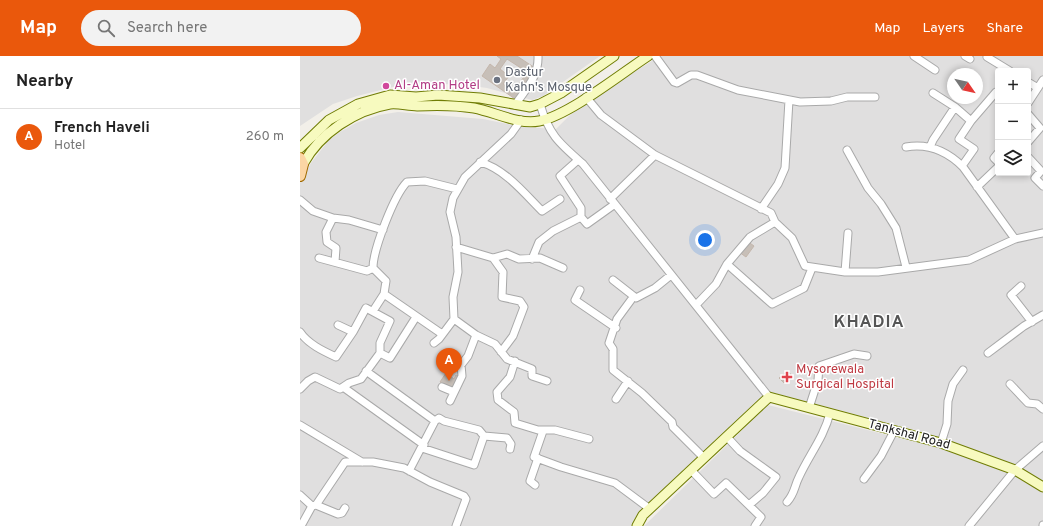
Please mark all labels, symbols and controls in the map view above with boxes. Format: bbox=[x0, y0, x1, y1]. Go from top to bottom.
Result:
search box bbox=[81, 10, 361, 46]
text: Map bbox=[20, 16, 57, 40]
icon: search bbox=[95, 17, 117, 39]
text: Search here bbox=[127, 19, 207, 38]
text: Map bbox=[874, 20, 900, 37]
text: Layers bbox=[922, 20, 964, 37]
text: Share bbox=[986, 20, 1023, 37]
place label: Dastur Kahn's Mosque bbox=[505, 65, 592, 96]
north arrow bbox=[947, 68, 983, 104]
map controls bbox=[995, 68, 1031, 176]
button: + bbox=[995, 68, 1031, 104]
text: Nearby bbox=[16, 71, 73, 93]
marker: Dastur Kahn's Mosque bbox=[492, 75, 502, 85]
place label: Al-Aman Hotel bbox=[394, 78, 480, 94]
marker: Al-Aman Hotel bbox=[381, 81, 391, 91]
button: − bbox=[995, 104, 1031, 140]
text: French Haveli bbox=[54, 119, 150, 138]
text: A bbox=[24, 129, 34, 145]
text: 260 m bbox=[246, 129, 284, 145]
text: Hotel bbox=[54, 138, 85, 154]
button: layers bbox=[995, 140, 1031, 176]
your location bbox=[695, 230, 715, 250]
district label: KHADIA bbox=[833, 312, 905, 334]
pin: A bbox=[436, 348, 462, 381]
place label: Mysorewala Surgical Hospital bbox=[796, 362, 894, 393]
marker: Mysorewala Surgical Hospital bbox=[781, 371, 793, 383]
street label: Tankshal Road bbox=[866, 416, 952, 454]

